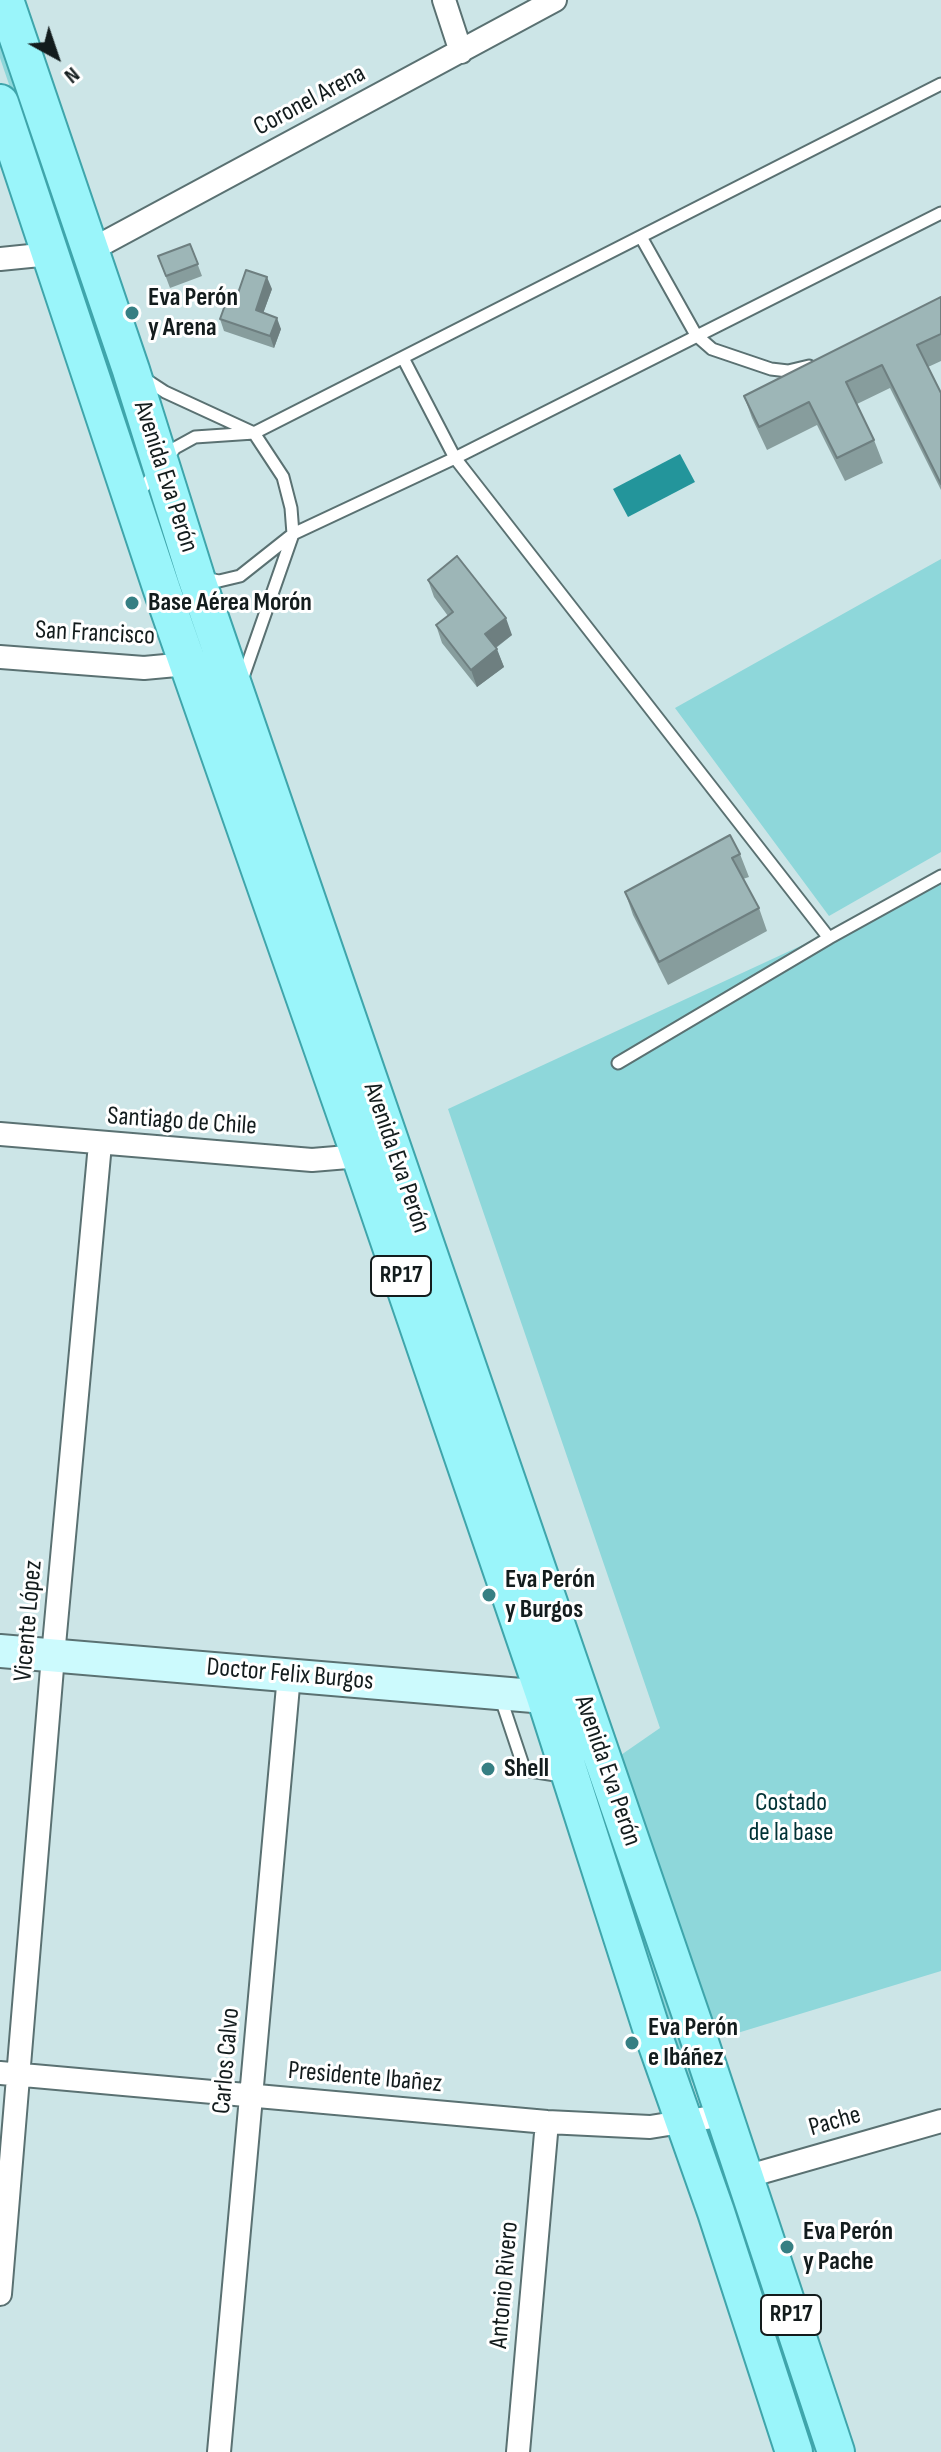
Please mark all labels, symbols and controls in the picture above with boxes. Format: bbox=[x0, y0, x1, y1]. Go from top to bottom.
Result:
north arrow bbox=[16, 16, 96, 96]
street label: Coronel Arena bbox=[249, 59, 371, 143]
text: N bbox=[59, 61, 85, 89]
place label: Eva Perón y Arena bbox=[148, 282, 238, 344]
marker: Eva Perón y Arena bbox=[123, 304, 141, 322]
street label: Avenida Eva Perón bbox=[126, 398, 204, 556]
place label: Base Aérea Morón bbox=[148, 587, 312, 619]
marker: Base Aérea Morón bbox=[123, 594, 141, 612]
street label: San Francisco bbox=[34, 615, 156, 653]
street label: Avenida Eva Perón bbox=[356, 1079, 436, 1237]
street label: Santiago de Chile bbox=[106, 1101, 258, 1143]
road number: RP17 bbox=[371, 1256, 431, 1296]
street label: Vicente López bbox=[8, 1559, 50, 1683]
place label: Eva Perón y Burgos bbox=[505, 1564, 595, 1626]
marker: Eva Perón y Burgos bbox=[480, 1586, 498, 1604]
street label: Doctor Felix Burgos bbox=[205, 1652, 375, 1698]
street label: Avenida Eva Perón bbox=[567, 1692, 647, 1850]
place label: Shell bbox=[504, 1753, 549, 1785]
marker: Shell bbox=[479, 1760, 497, 1778]
park label: Costado de la base bbox=[749, 1787, 833, 1848]
street label: Carlos Calvo bbox=[207, 2007, 247, 2115]
place label: Eva Perón e Ibáñez bbox=[648, 2012, 738, 2074]
marker: Eva Perón e Ibáñez bbox=[623, 2034, 641, 2052]
street label: Presidente Ibañez bbox=[287, 2056, 443, 2100]
street label: Pache bbox=[805, 2100, 865, 2144]
place label: Eva Perón y Pache bbox=[803, 2216, 893, 2278]
street label: Antonio Rivero bbox=[484, 2220, 526, 2350]
marker: Eva Perón y Pache bbox=[778, 2238, 796, 2256]
road number: RP17 bbox=[761, 2295, 821, 2335]

